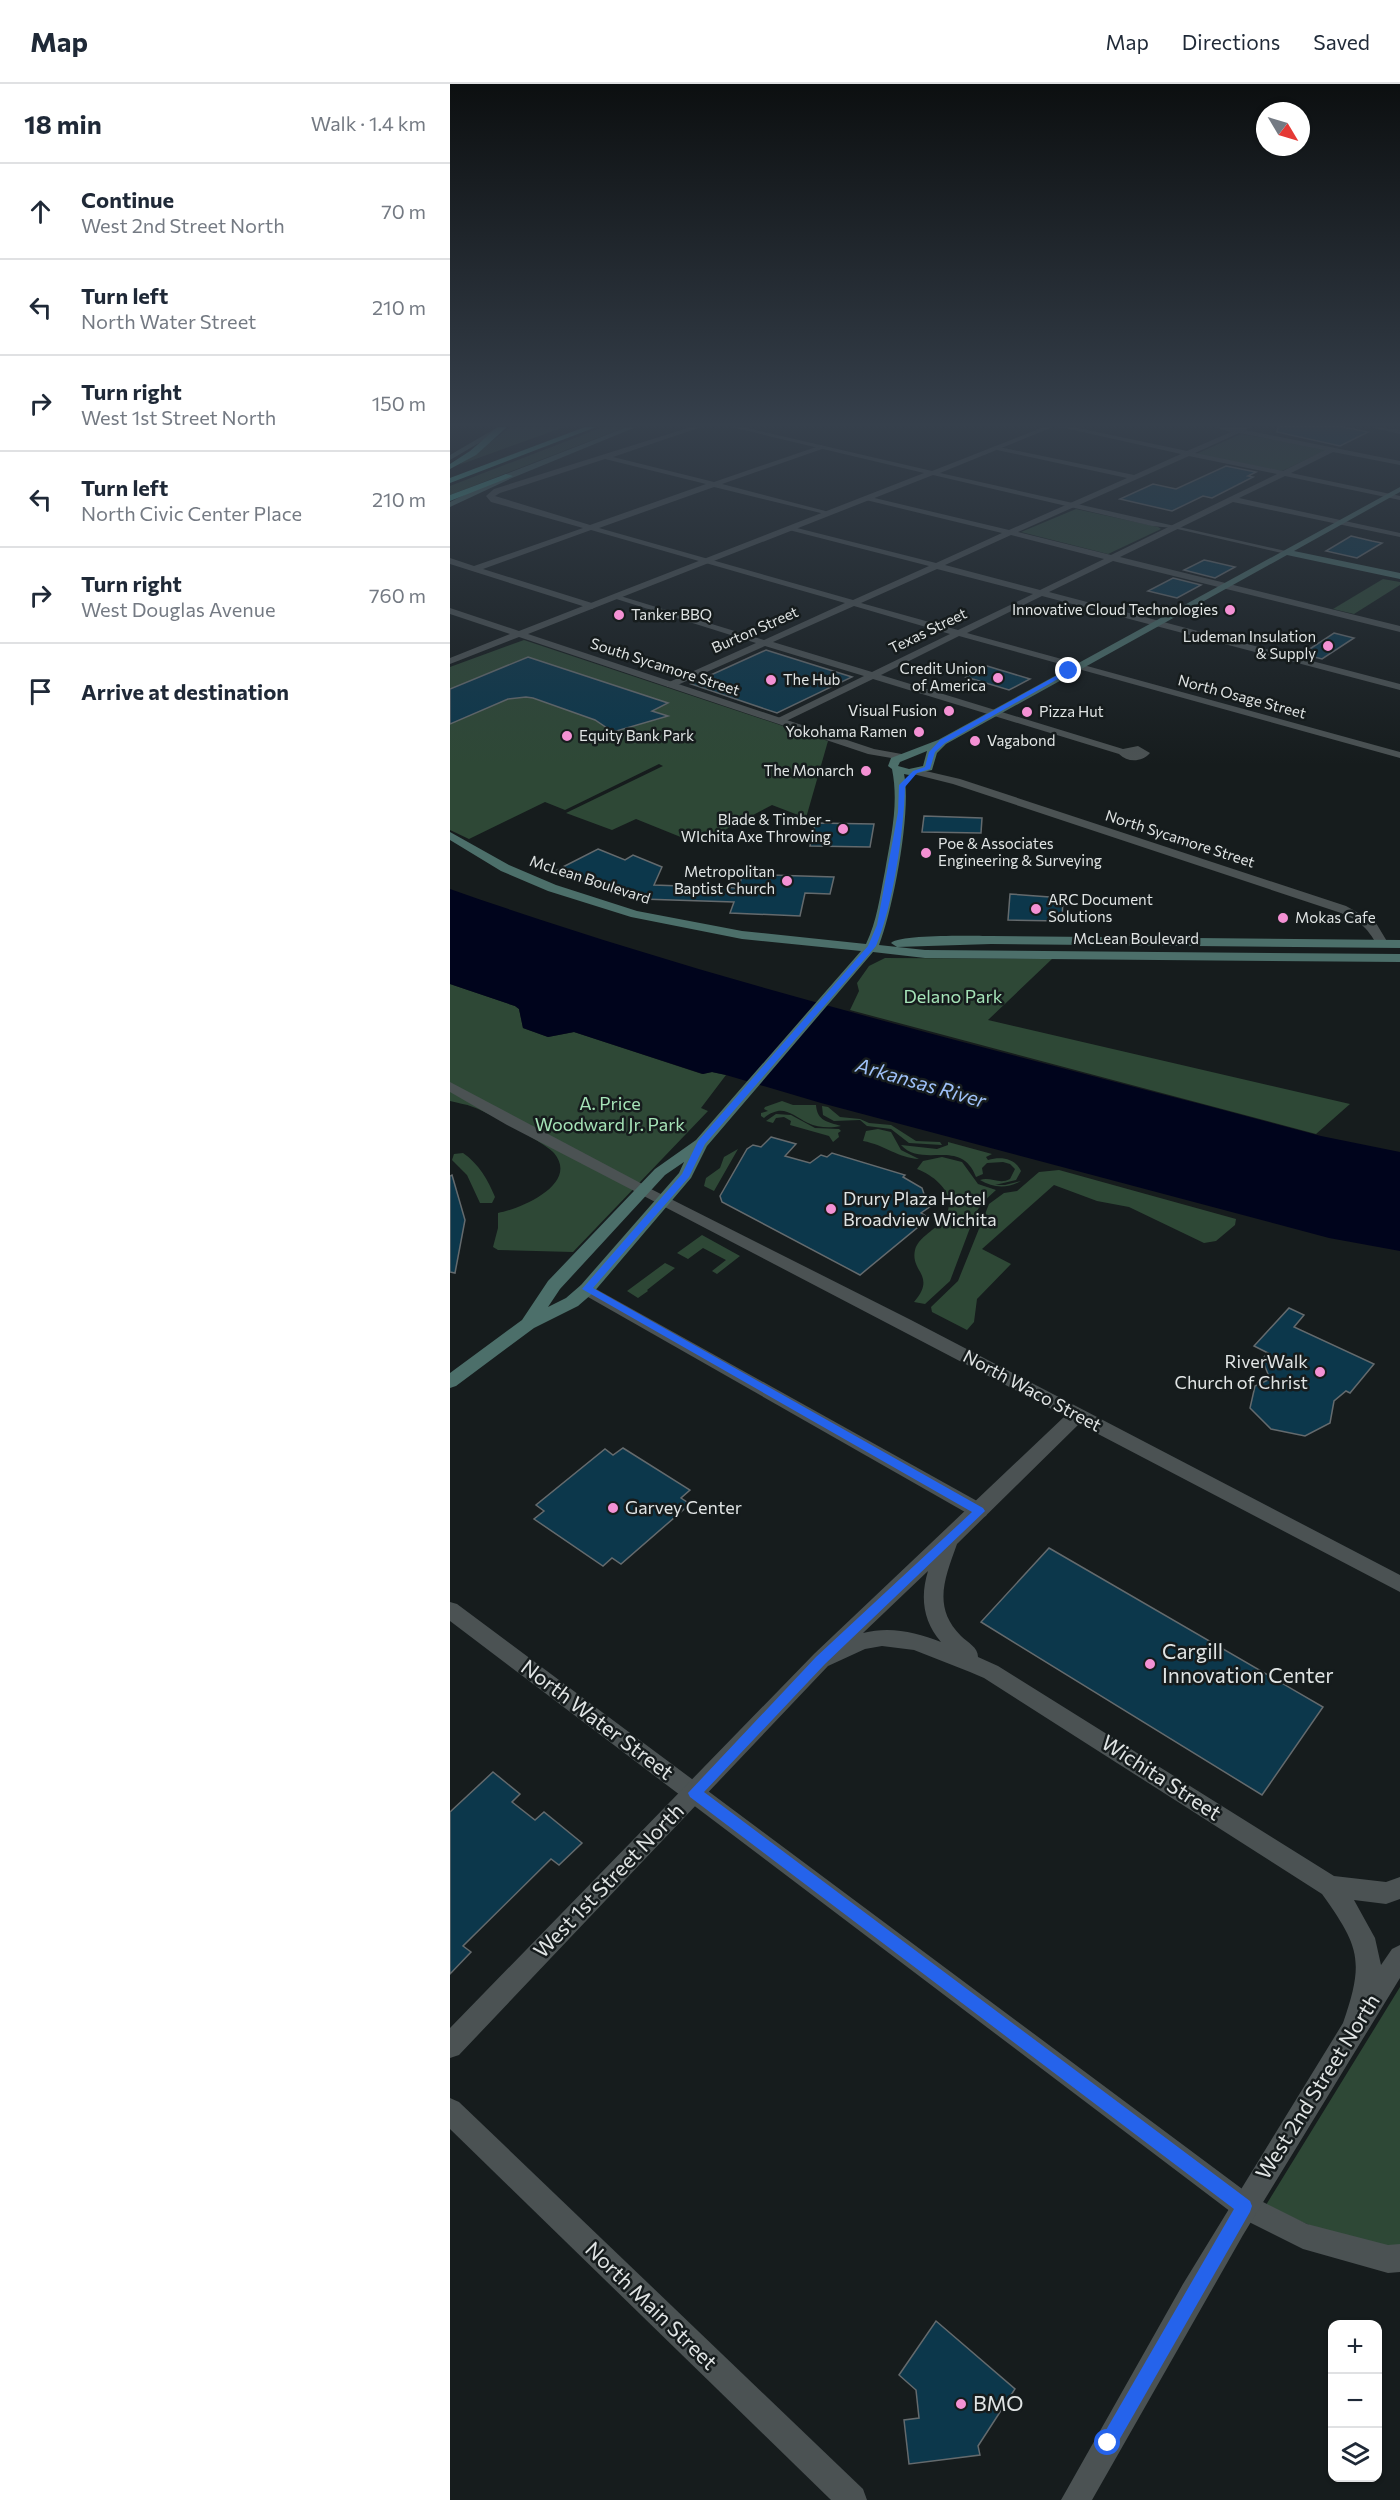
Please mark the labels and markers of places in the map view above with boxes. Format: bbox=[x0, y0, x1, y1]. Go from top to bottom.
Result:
place label: Innovative Cloud Technologies bbox=[1012, 600, 1218, 618]
marker: Innovative Cloud Technologies bbox=[1223, 603, 1237, 617]
place label: Tanker BBQ bbox=[631, 605, 712, 623]
marker: Tanker BBQ bbox=[612, 608, 626, 622]
place label: Ludeman Insulation & Supply bbox=[1183, 627, 1316, 662]
marker: Ludeman Insulation & Supply bbox=[1321, 639, 1335, 653]
place label: Credit Union of America bbox=[900, 659, 986, 694]
place label: The Hub bbox=[783, 670, 841, 688]
marker: Credit Union of America bbox=[991, 671, 1005, 685]
marker: The Hub bbox=[764, 673, 778, 687]
place label: Visual Fusion bbox=[848, 701, 937, 719]
place label: Pizza Hut bbox=[1039, 702, 1104, 720]
marker: Visual Fusion bbox=[942, 704, 956, 718]
marker: Pizza Hut bbox=[1020, 705, 1034, 719]
place label: Yokohama Ramen bbox=[785, 722, 907, 740]
marker: Yokohama Ramen bbox=[912, 725, 926, 739]
place label: Equity Bank Park bbox=[579, 726, 694, 744]
marker: Equity Bank Park bbox=[560, 729, 574, 743]
place label: Vagabond bbox=[987, 731, 1055, 749]
marker: Vagabond bbox=[968, 734, 982, 748]
place label: The Monarch bbox=[764, 761, 854, 779]
marker: The Monarch bbox=[859, 764, 873, 778]
place label: Blade & Timber - WIchita Axe Throwing bbox=[681, 810, 831, 845]
marker: Blade & Timber - WIchita Axe Throwing bbox=[836, 822, 850, 836]
place label: Poe & Associates Engineering & Surveying bbox=[938, 834, 1102, 869]
marker: Poe & Associates Engineering & Surveying bbox=[919, 846, 933, 860]
place label: Metropolitan Baptist Church bbox=[674, 862, 775, 897]
marker: Metropolitan Baptist Church bbox=[780, 874, 794, 888]
place label: ARC Document Solutions bbox=[1048, 890, 1153, 925]
marker: ARC Document Solutions bbox=[1029, 902, 1043, 916]
place label: Mokas Cafe bbox=[1295, 908, 1376, 926]
marker: Mokas Cafe bbox=[1276, 911, 1290, 925]
place label: Drury Plaza Hotel Broadview Wichita bbox=[843, 1187, 997, 1230]
marker: Drury Plaza Hotel Broadview Wichita bbox=[824, 1202, 838, 1216]
place label: RiverWalk Church of Christ bbox=[1175, 1350, 1308, 1393]
marker: RiverWalk Church of Christ bbox=[1313, 1365, 1327, 1379]
place label: Garvey Center bbox=[625, 1496, 742, 1518]
marker: Garvey Center bbox=[606, 1501, 620, 1515]
place label: Cargill Innovation Center bbox=[1162, 1638, 1334, 1687]
marker: Cargill Innovation Center bbox=[1143, 1657, 1157, 1671]
place label: BMO bbox=[973, 2390, 1023, 2415]
marker: BMO bbox=[954, 2397, 968, 2411]

